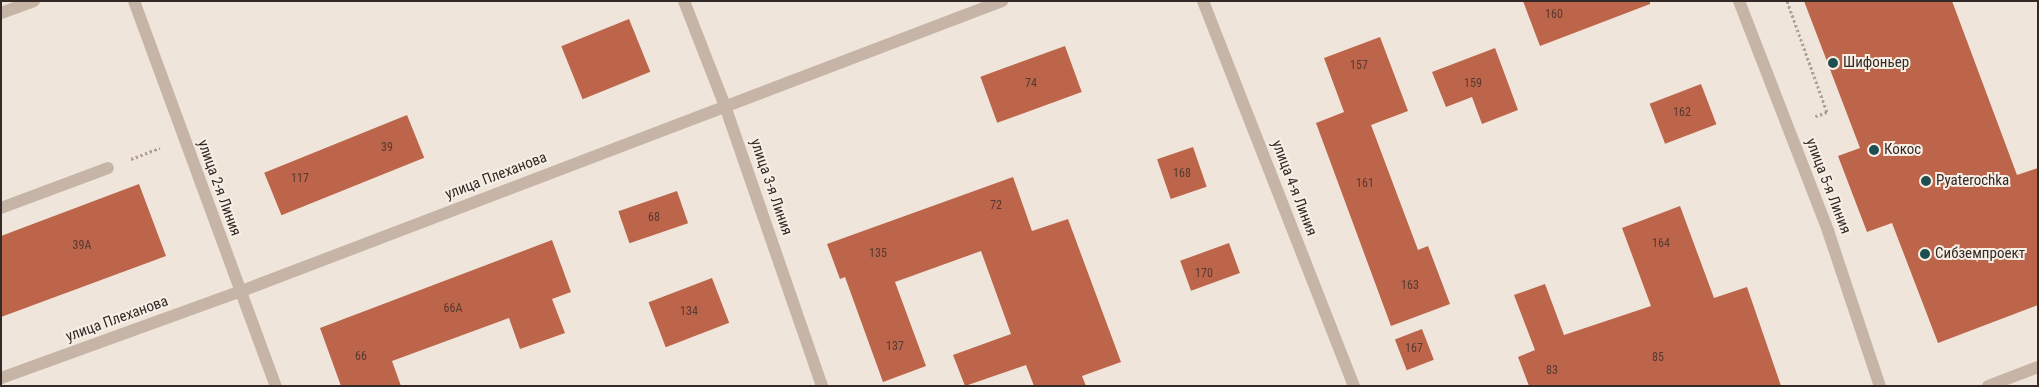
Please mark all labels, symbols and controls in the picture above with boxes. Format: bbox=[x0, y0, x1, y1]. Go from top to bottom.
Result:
house number: 160 bbox=[1545, 8, 1563, 22]
place label: Шифоньер bbox=[1843, 54, 1909, 72]
marker: Шифоньер bbox=[1827, 57, 1839, 69]
house number: 157 bbox=[1350, 59, 1368, 73]
house number: 74 bbox=[1025, 77, 1037, 91]
house number: 159 bbox=[1464, 77, 1482, 91]
house number: 162 bbox=[1673, 106, 1691, 120]
street label: улица 3-я Линия bbox=[746, 136, 796, 238]
street label: улица 5-я Линия bbox=[1802, 136, 1854, 236]
street label: улица 2-я Линия bbox=[193, 138, 245, 238]
street label: улица 4-я Линия bbox=[1268, 138, 1320, 238]
house number: 39 bbox=[381, 141, 393, 155]
place label: Кокос bbox=[1884, 141, 1921, 159]
marker: Кокос bbox=[1868, 144, 1880, 156]
street label: улица Плеханова bbox=[443, 148, 549, 204]
house number: 168 bbox=[1173, 167, 1191, 181]
house number: 117 bbox=[291, 172, 309, 186]
place label: Pyaterochka bbox=[1936, 172, 2009, 190]
marker: Pyaterochka bbox=[1920, 175, 1932, 187]
house number: 161 bbox=[1356, 177, 1374, 191]
house number: 72 bbox=[990, 199, 1002, 213]
house number: 68 bbox=[648, 211, 660, 225]
house number: 164 bbox=[1652, 237, 1670, 251]
house number: 39А bbox=[73, 239, 91, 253]
place label: Сибземпроект bbox=[1935, 245, 2025, 263]
house number: 135 bbox=[869, 247, 887, 261]
marker: Сибземпроект bbox=[1919, 248, 1931, 260]
house number: 170 bbox=[1195, 267, 1213, 281]
house number: 163 bbox=[1401, 279, 1419, 293]
street label: улица Плеханова bbox=[63, 292, 171, 346]
house number: 66А bbox=[444, 302, 462, 316]
house number: 134 bbox=[680, 305, 698, 319]
house number: 137 bbox=[886, 340, 904, 354]
house number: 167 bbox=[1405, 342, 1423, 356]
house number: 66 bbox=[355, 350, 367, 364]
house number: 85 bbox=[1652, 351, 1664, 365]
house number: 83 bbox=[1546, 364, 1558, 378]

